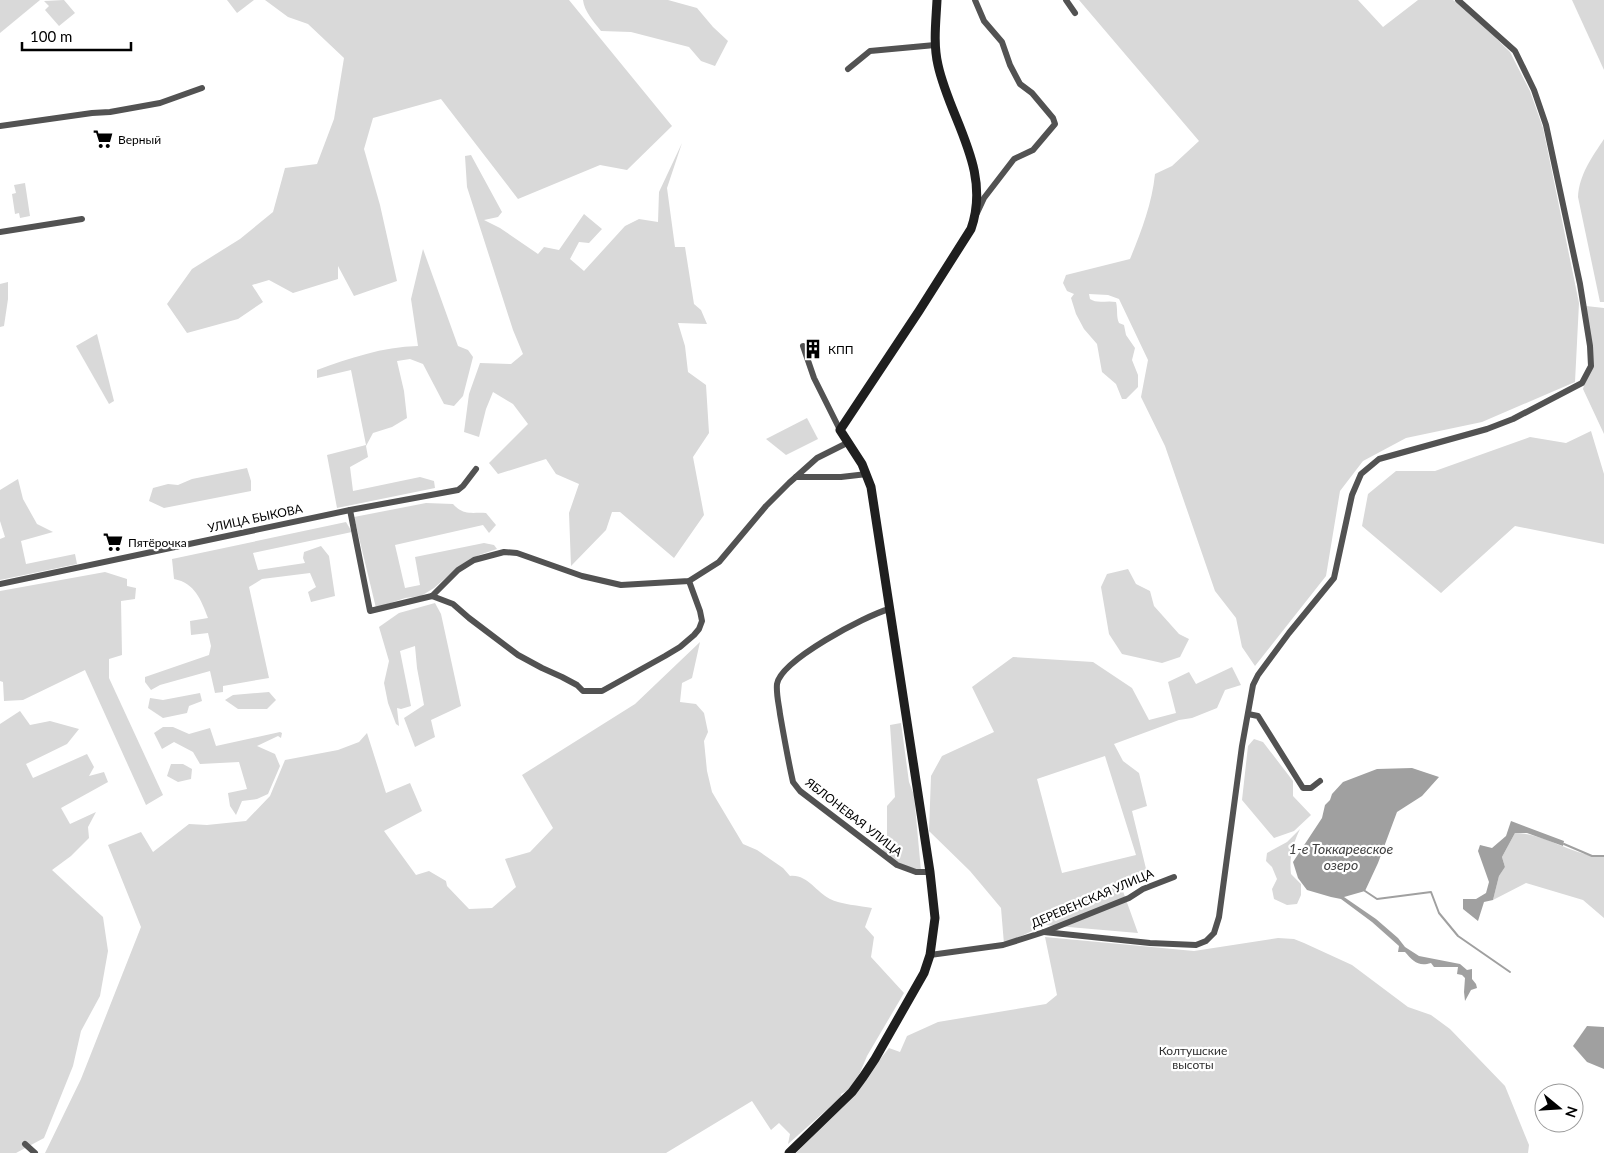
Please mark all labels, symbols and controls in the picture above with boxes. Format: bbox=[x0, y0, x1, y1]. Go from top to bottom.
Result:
scale bar bbox=[22, 20, 131, 52]
text: 100 m bbox=[30, 27, 72, 45]
supermarket icon: Верный bbox=[92, 128, 114, 150]
place label: Верный bbox=[118, 132, 161, 147]
building icon: КПП bbox=[802, 338, 824, 360]
place label: КПП bbox=[828, 342, 854, 357]
street label: УЛИЦА БЫКОВА bbox=[206, 500, 305, 535]
supermarket icon: Пятёрочка bbox=[102, 531, 124, 553]
place label: Пятёрочка bbox=[128, 535, 187, 550]
street label: ЯБЛОНЕВАЯ УЛИЦА bbox=[802, 774, 906, 860]
water label: 1-е Токкаревское озеро bbox=[1289, 840, 1393, 873]
street label: ДЕРЕВЕНСКАЯ УЛИЦА bbox=[1028, 865, 1156, 931]
park label: Колтушские высоты bbox=[1159, 1043, 1227, 1072]
north arrow bbox=[1534, 1083, 1584, 1133]
text: N bbox=[1562, 1104, 1582, 1120]

